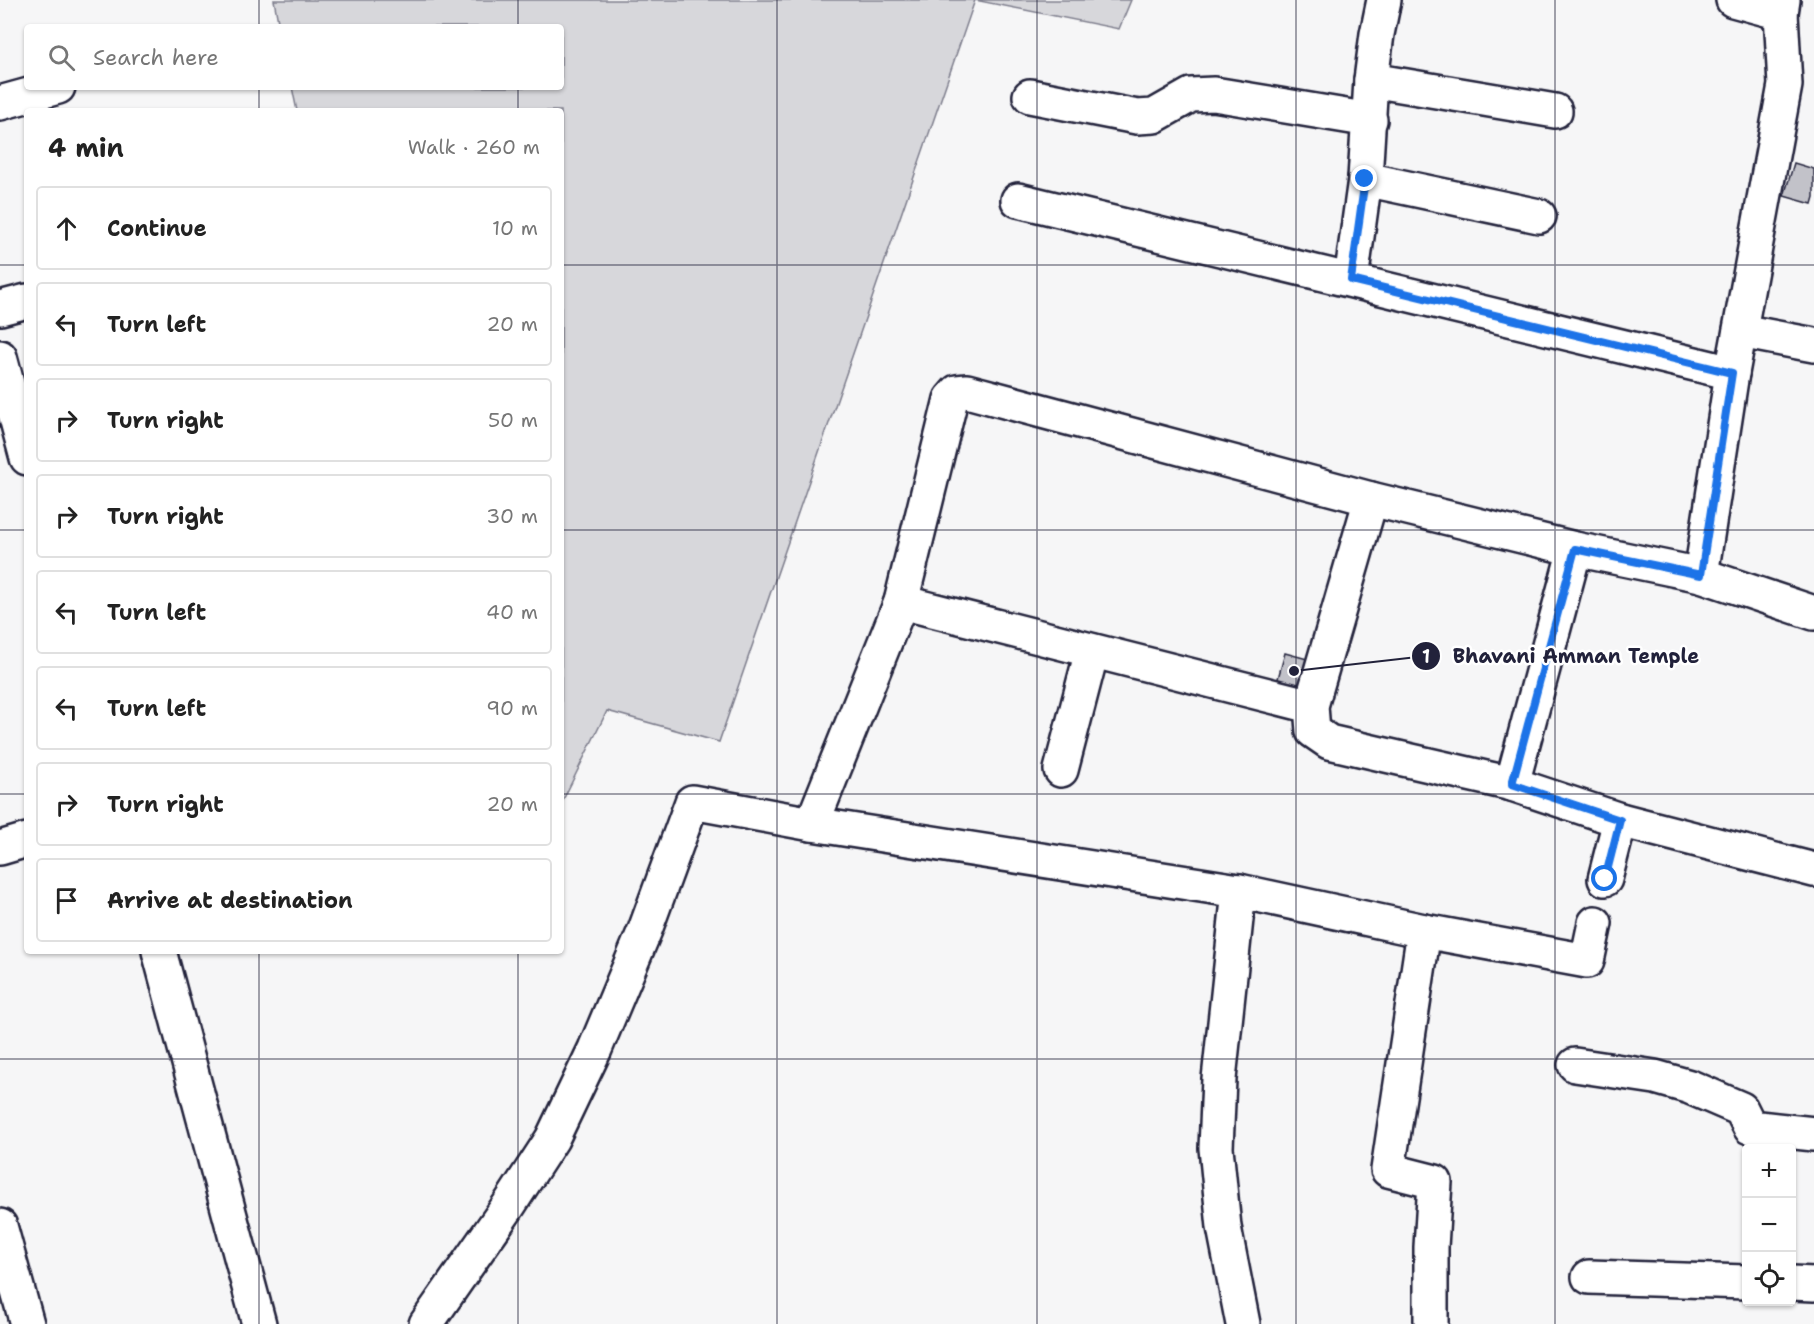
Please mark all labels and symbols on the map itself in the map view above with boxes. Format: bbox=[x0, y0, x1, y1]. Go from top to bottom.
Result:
route end bbox=[1351, 165, 1377, 191]
callout: Bhavani Amman Temple bbox=[1411, 637, 1712, 675]
text: Bhavani Amman Temple bbox=[1453, 643, 1699, 669]
text: 1 bbox=[1422, 645, 1430, 669]
route start bbox=[1591, 865, 1617, 891]

